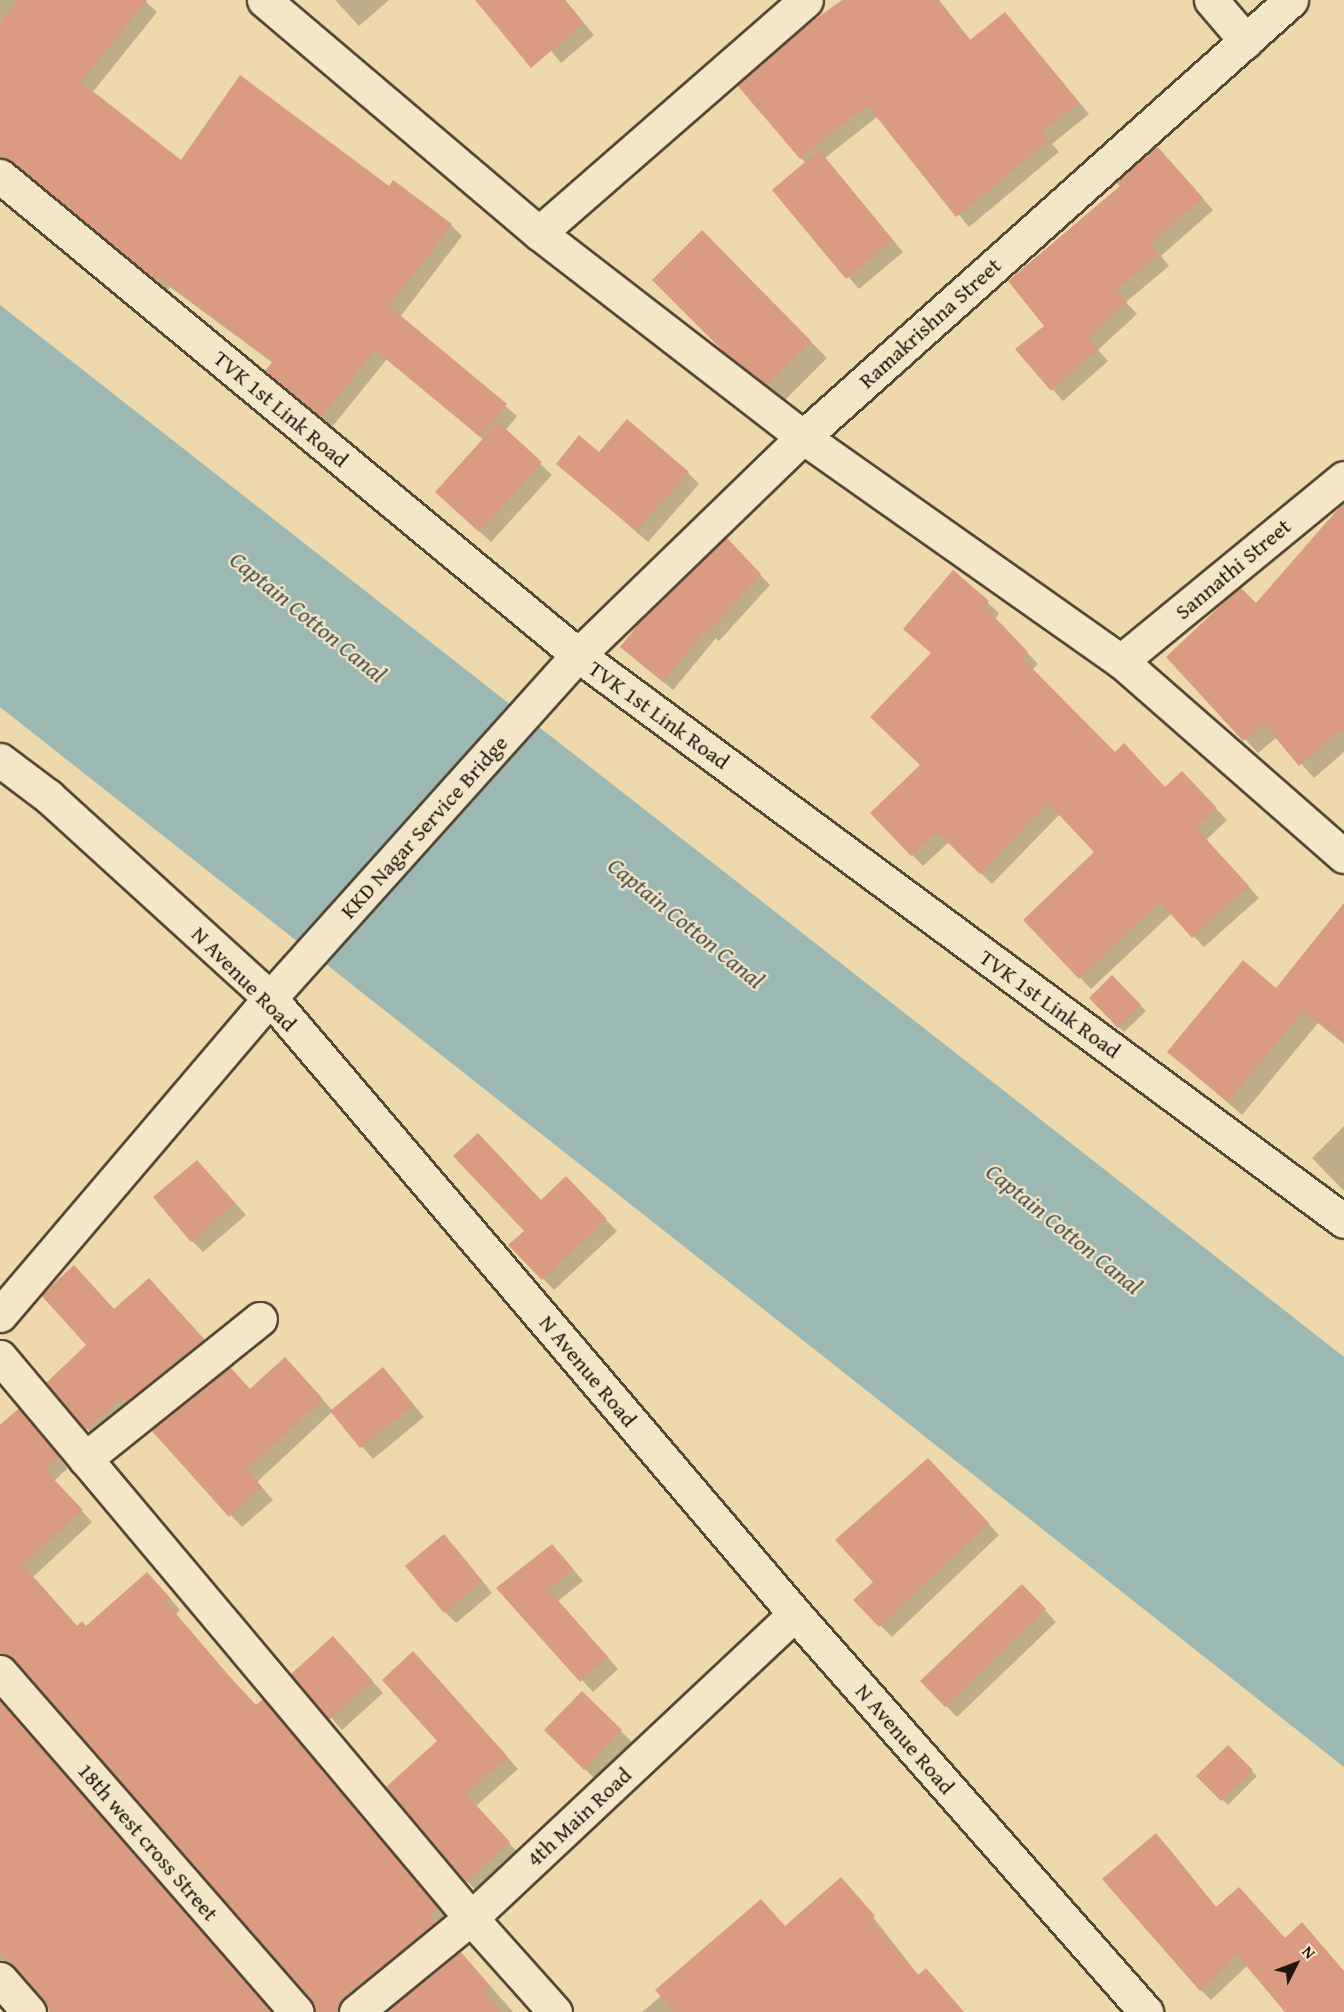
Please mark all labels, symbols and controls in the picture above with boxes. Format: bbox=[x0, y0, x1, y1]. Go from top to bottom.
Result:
street label: Ramakrishna Street bbox=[853, 252, 1007, 394]
street label: TVK 1st Link Road bbox=[208, 345, 354, 473]
street label: Sannathi Street bbox=[1170, 513, 1296, 625]
water label: Captain Cotton Canal bbox=[224, 545, 392, 689]
street label: TVK 1st Link Road bbox=[583, 655, 735, 775]
street label: KKD Nagar Service Bridge bbox=[335, 730, 513, 924]
water label: Captain Cotton Canal bbox=[602, 851, 770, 995]
street label: N Avenue Road bbox=[186, 921, 302, 1037]
street label: TVK 1st Link Road bbox=[974, 944, 1126, 1064]
water label: Captain Cotton Canal bbox=[980, 1157, 1148, 1301]
street label: N Avenue Road bbox=[534, 1310, 642, 1432]
street label: N Avenue Road bbox=[850, 1678, 960, 1800]
street label: 18th west cross Street bbox=[72, 1758, 224, 1926]
street label: 4th Main Road bbox=[521, 1762, 637, 1872]
north arrow bbox=[1266, 1934, 1326, 1994]
text: N bbox=[1297, 1940, 1322, 1964]

